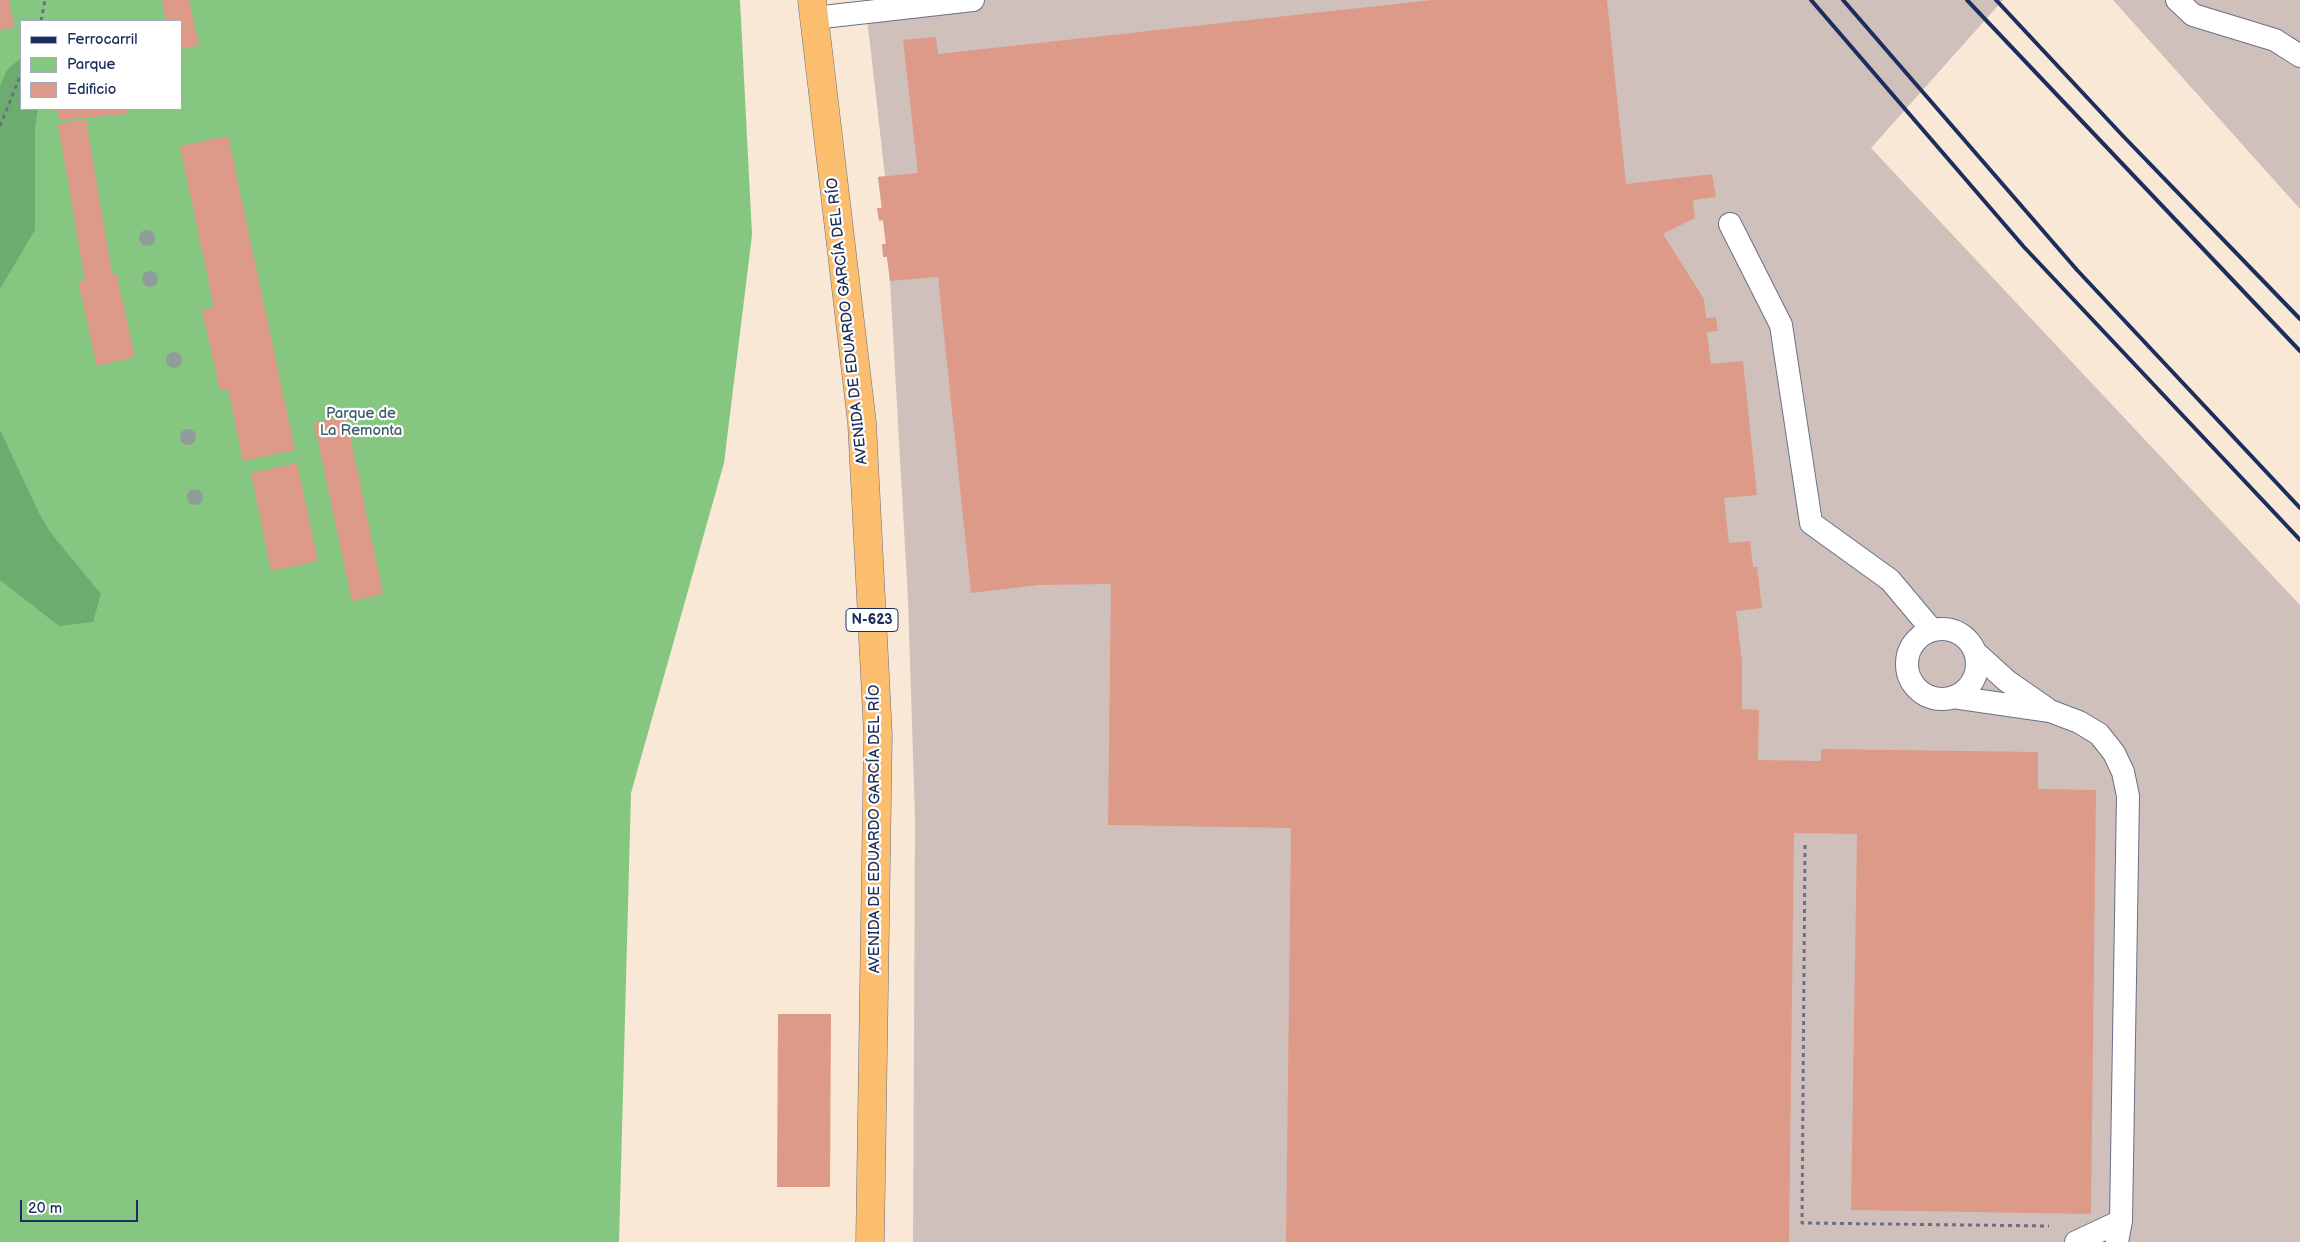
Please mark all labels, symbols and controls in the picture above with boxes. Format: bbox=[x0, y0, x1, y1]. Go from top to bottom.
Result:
legend bbox=[20, 20, 182, 110]
text: Ferrocarril bbox=[67, 30, 138, 49]
text: Parque bbox=[67, 55, 115, 74]
text: Edificio bbox=[67, 80, 116, 99]
street label: AVENIDA DE EDUARDO GARCÍA DEL RÍO bbox=[824, 177, 872, 465]
park label: Parque de La Remonta bbox=[320, 405, 402, 440]
road number: N-623 bbox=[846, 608, 898, 632]
street label: AVENIDA DE EDUARDO GARCÍA DEL RÍO bbox=[866, 685, 884, 973]
scale bar bbox=[22, 1190, 140, 1222]
text: 20 m bbox=[28, 1199, 62, 1218]

